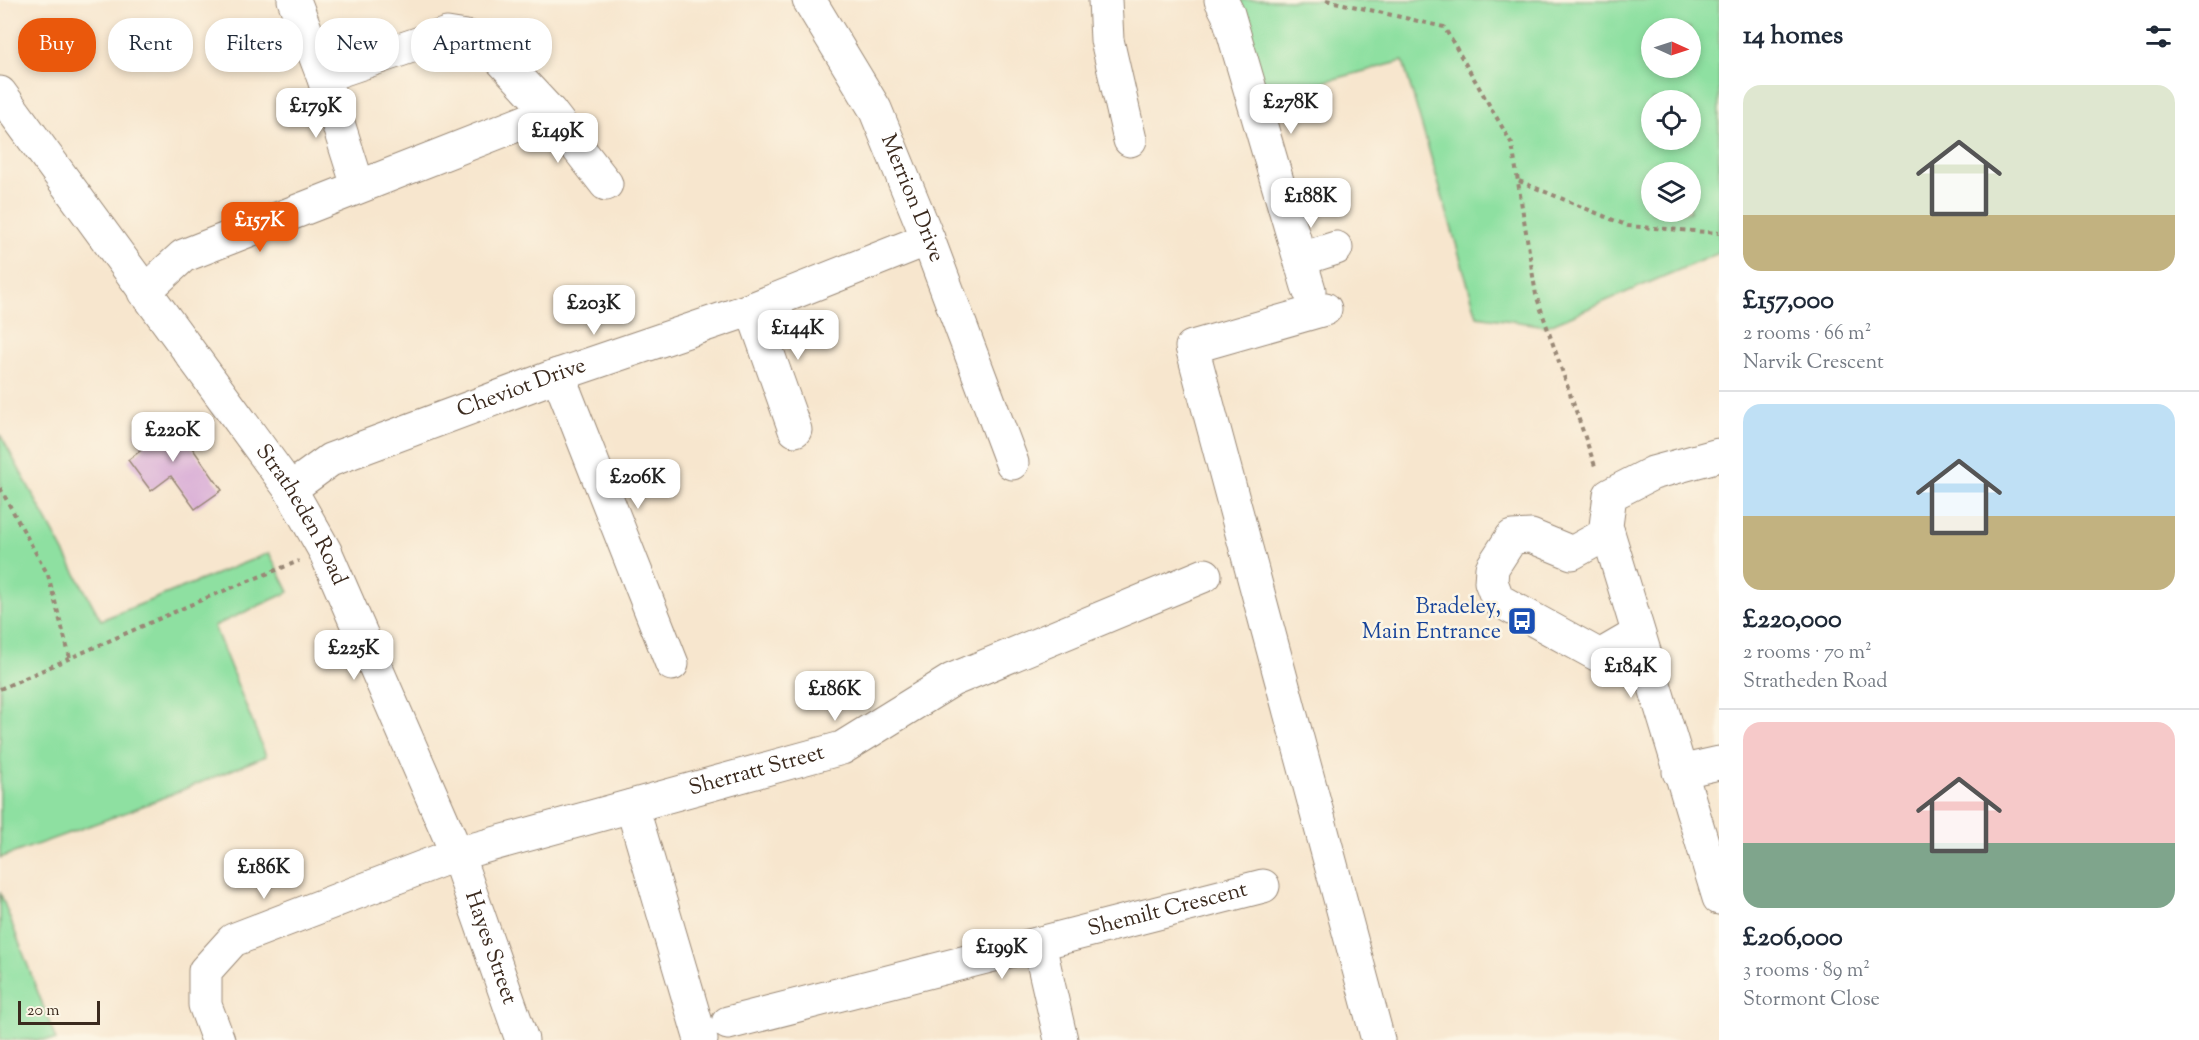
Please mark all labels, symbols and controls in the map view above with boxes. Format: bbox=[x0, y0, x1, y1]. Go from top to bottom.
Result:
chip: Buy bbox=[18, 18, 96, 72]
chip: Rent bbox=[108, 18, 193, 72]
chip: Filters bbox=[205, 18, 303, 72]
chip: New bbox=[315, 18, 399, 72]
chip: Apartment bbox=[411, 18, 552, 72]
north arrow bbox=[1641, 18, 1701, 78]
map controls bbox=[1641, 18, 1701, 222]
text: 14 homes bbox=[1743, 18, 1843, 55]
icon: filters bbox=[2142, 20, 2175, 53]
pin: £278K bbox=[1249, 84, 1333, 135]
pin: £179K bbox=[274, 88, 358, 139]
text: £278K bbox=[1264, 89, 1319, 118]
button: locate bbox=[1641, 90, 1701, 150]
text: £179K bbox=[290, 93, 342, 122]
pin: £149K bbox=[516, 113, 600, 164]
text: £149K bbox=[532, 118, 584, 147]
icon: home bbox=[1905, 124, 2013, 232]
street label: Merrion Drive bbox=[871, 130, 951, 267]
button: layers bbox=[1641, 162, 1701, 222]
pin: £188K bbox=[1269, 178, 1353, 229]
text: £188K bbox=[1285, 183, 1337, 212]
pin: £157K bbox=[218, 202, 302, 253]
text: £157K bbox=[235, 207, 285, 236]
text: £157,000 bbox=[1743, 283, 1834, 320]
pin: £203K bbox=[552, 285, 636, 336]
text: £203K bbox=[567, 290, 621, 319]
pin: £144K bbox=[756, 310, 840, 361]
text: £144K bbox=[772, 315, 824, 344]
text: 2 rooms · 66 m² bbox=[1743, 320, 1871, 349]
text: Narvik Crescent bbox=[1743, 349, 1884, 378]
street label: Cheviot Drive bbox=[453, 351, 590, 427]
pin: £220K bbox=[131, 412, 215, 463]
text: £220K bbox=[146, 417, 200, 446]
street label: Stratheden Road bbox=[247, 438, 354, 591]
icon: home bbox=[1905, 443, 2013, 551]
pin: £206K bbox=[596, 459, 680, 510]
text: £206K bbox=[610, 464, 666, 493]
place label: Bradeley, Main Entrance bbox=[1362, 592, 1501, 649]
text: £220,000 bbox=[1743, 602, 1842, 639]
bus stop icon: Bradeley, Main Entrance bbox=[1506, 605, 1538, 637]
pin: £225K bbox=[312, 630, 396, 681]
text: £225K bbox=[328, 635, 380, 664]
text: 2 rooms · 70 m² bbox=[1743, 639, 1872, 668]
pin: £184K bbox=[1589, 648, 1673, 699]
text: £184K bbox=[1605, 653, 1657, 682]
text: Stratheden Road bbox=[1743, 668, 1887, 697]
pin: £186K bbox=[793, 671, 877, 722]
text: £186K bbox=[809, 676, 861, 705]
street label: Sherratt Street bbox=[685, 737, 829, 805]
icon: home bbox=[1905, 761, 2013, 869]
pin: £186K bbox=[222, 849, 306, 900]
text: £186K bbox=[238, 854, 290, 883]
street label: Shemilt Crescent bbox=[1084, 874, 1252, 946]
street label: Hayes Street bbox=[455, 887, 525, 1009]
text: £206,000 bbox=[1743, 920, 1843, 957]
pin: £199K bbox=[960, 929, 1044, 980]
text: £199K bbox=[976, 934, 1028, 963]
text: 3 rooms · 89 m² bbox=[1743, 957, 1870, 986]
text: Stormont Close bbox=[1743, 986, 1880, 1015]
scale bar bbox=[18, 998, 100, 1026]
text: 20 m bbox=[27, 1000, 60, 1023]

